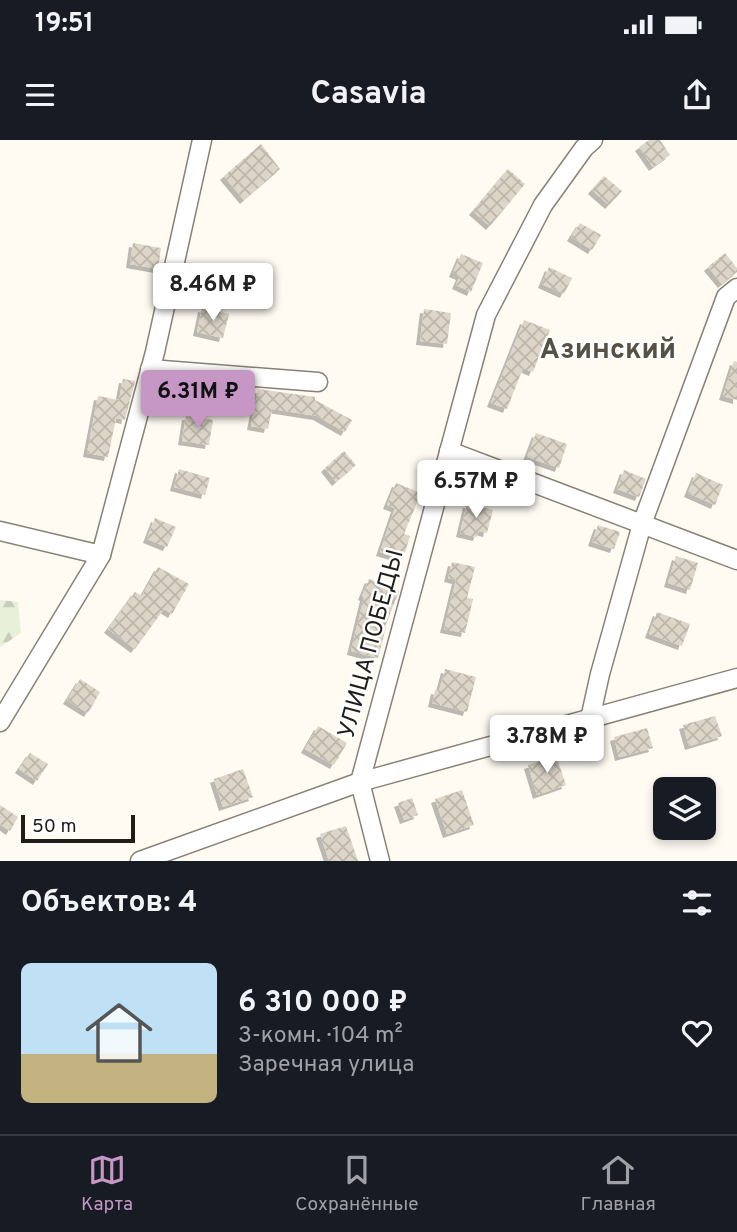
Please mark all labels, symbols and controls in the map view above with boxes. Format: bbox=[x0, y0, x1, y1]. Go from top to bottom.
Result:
text: 19:51 bbox=[35, 8, 94, 41]
text: Casavia bbox=[310, 75, 427, 115]
icon: menu bbox=[21, 76, 59, 114]
icon: share bbox=[678, 76, 716, 114]
pin: 8.46M ₽ bbox=[148, 264, 278, 323]
text: 8.46M ₽ bbox=[169, 271, 257, 300]
district label: Азинский bbox=[540, 333, 676, 369]
pin: 6.31M ₽ bbox=[133, 370, 263, 430]
text: 6.31M ₽ bbox=[157, 378, 239, 407]
pin: 6.57M ₽ bbox=[411, 460, 541, 520]
text: 6.57M ₽ bbox=[433, 468, 519, 497]
street label: УЛИЦА ПОБЕДЫ bbox=[332, 546, 412, 742]
pin: 3.78M ₽ bbox=[482, 716, 612, 775]
text: 3.78M ₽ bbox=[506, 723, 588, 752]
map controls bbox=[653, 777, 716, 840]
button: layers bbox=[653, 777, 716, 840]
scale bar bbox=[21, 812, 135, 844]
text: 50 m bbox=[32, 815, 77, 839]
icon: filters bbox=[678, 884, 716, 922]
text: Объектов: 4 bbox=[21, 885, 197, 922]
text: 6 310 000 ₽ bbox=[238, 985, 408, 1022]
icon: home bbox=[77, 991, 161, 1075]
icon: heart bbox=[678, 1014, 716, 1052]
text: 3-комн. · 104 m² bbox=[238, 1022, 403, 1051]
text: Заречная улица bbox=[238, 1051, 414, 1080]
tab: Карта bbox=[81, 1151, 133, 1217]
tab: Сохранённые bbox=[295, 1151, 418, 1217]
tab: Главная bbox=[581, 1151, 656, 1217]

